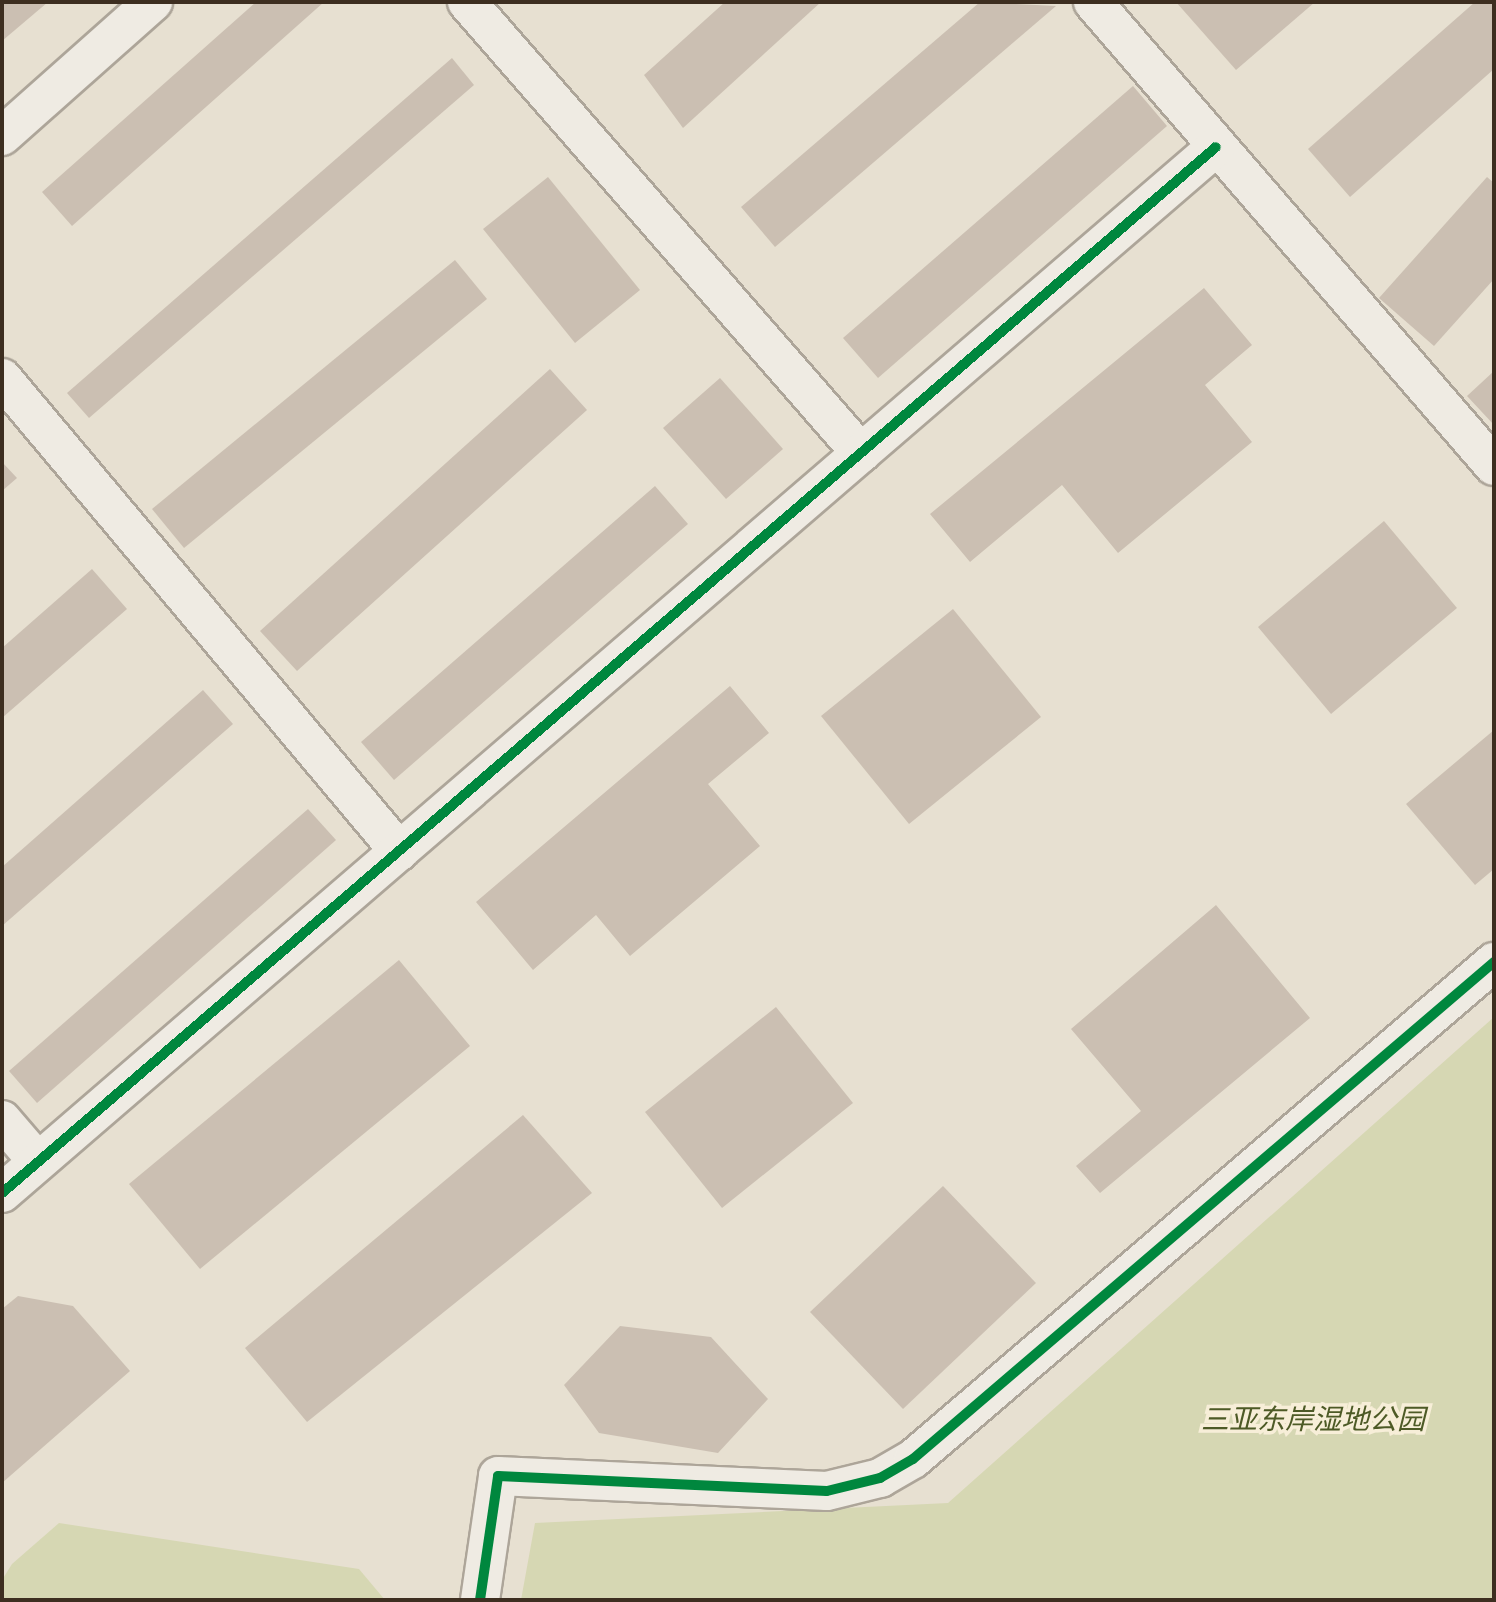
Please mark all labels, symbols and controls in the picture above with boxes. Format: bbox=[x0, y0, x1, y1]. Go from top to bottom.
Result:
park label: 三亚东岸湿地公园 bbox=[1201, 1403, 1425, 1437]

